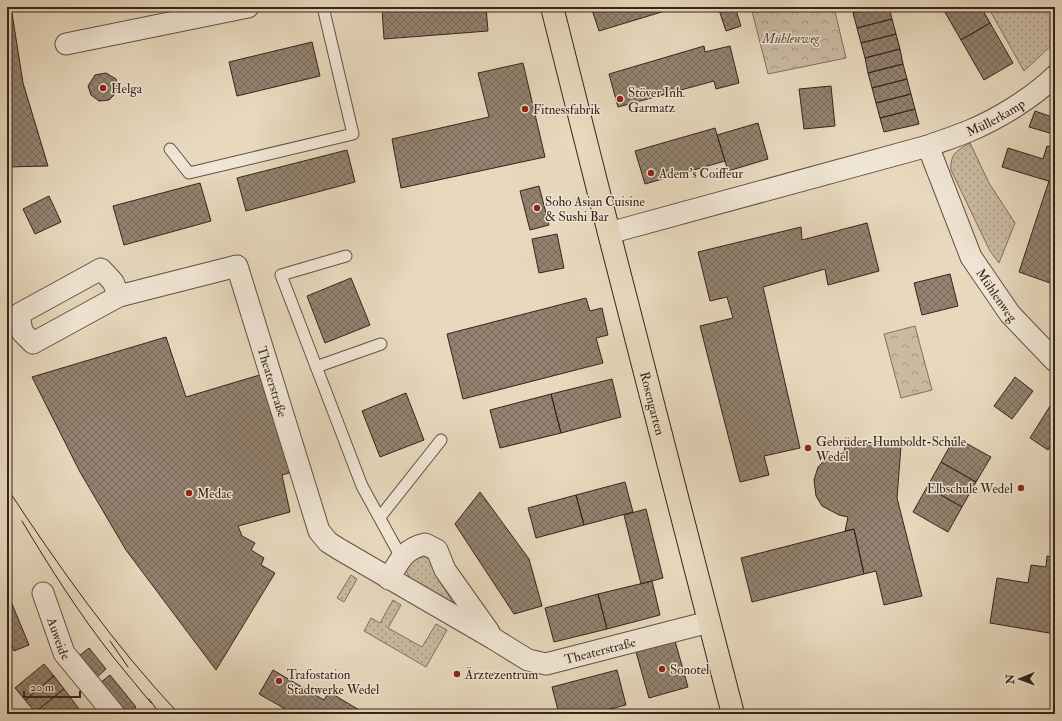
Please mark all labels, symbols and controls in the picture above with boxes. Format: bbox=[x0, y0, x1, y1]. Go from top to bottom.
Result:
park label: Mühlenweg bbox=[761, 31, 821, 47]
place label: Helga bbox=[111, 81, 143, 97]
marker: Helga bbox=[98, 83, 108, 93]
place label: Stöver Inh. Garmatz bbox=[628, 85, 685, 116]
marker: Stöver Inh. Garmatz bbox=[615, 94, 625, 104]
street label: Müllerkamp bbox=[964, 95, 1029, 140]
place label: Fitnessfabrik bbox=[533, 102, 601, 118]
marker: Fitnessfabrik bbox=[520, 104, 530, 114]
place label: Adem's Coiffeur bbox=[658, 166, 743, 182]
marker: Adem's Coiffeur bbox=[646, 168, 656, 178]
place label: Soho Asian Cuisine & Sushi Bar bbox=[545, 194, 645, 225]
marker: Soho Asian Cuisine & Sushi Bar bbox=[532, 203, 542, 213]
street label: Mühlenweg bbox=[972, 266, 1021, 326]
street label: Theaterstraße bbox=[253, 345, 290, 420]
street label: Rosengarten bbox=[636, 370, 668, 437]
place label: Gebrüder-Humboldt-Schule Wedel bbox=[815, 434, 967, 465]
marker: Gebrüder-Humboldt-Schule Wedel bbox=[803, 443, 813, 453]
place label: Elbschule Wedel bbox=[927, 481, 1014, 497]
marker: Elbschule Wedel bbox=[1016, 483, 1026, 493]
place label: Medac bbox=[197, 486, 232, 502]
marker: Medac bbox=[184, 488, 194, 498]
street label: Auweide bbox=[43, 615, 74, 664]
street label: Theaterstraße bbox=[563, 634, 638, 668]
north arrow bbox=[1000, 659, 1040, 699]
place label: Sonotel bbox=[670, 662, 710, 678]
marker: Sonotel bbox=[657, 664, 667, 674]
place label: Trafostation Stadtwerke Wedel bbox=[287, 667, 380, 698]
place label: Ärztezentrum bbox=[464, 667, 538, 683]
marker: Ärztezentrum bbox=[452, 669, 462, 679]
scale bar bbox=[24, 673, 80, 699]
text: N bbox=[1004, 673, 1017, 685]
marker: Trafostation Stadtwerke Wedel bbox=[274, 676, 284, 686]
text: 20 m bbox=[30, 680, 55, 695]

